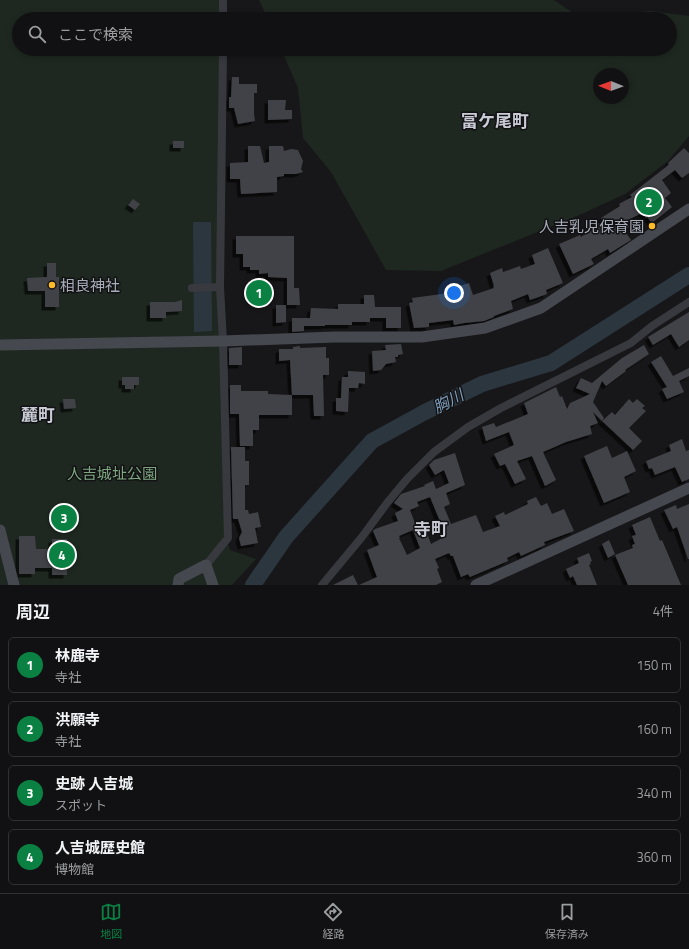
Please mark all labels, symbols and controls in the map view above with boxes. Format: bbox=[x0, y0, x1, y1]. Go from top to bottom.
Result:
search box bbox=[12, 12, 677, 56]
icon: search bbox=[26, 23, 48, 45]
text: ここで検索 bbox=[58, 23, 133, 46]
north arrow bbox=[593, 68, 629, 104]
district label: 富ケ尾町 bbox=[461, 108, 529, 134]
pin: 2 bbox=[636, 187, 662, 217]
place label: 人吉乳児保育園 bbox=[539, 215, 644, 238]
marker: 人吉乳児保育園 bbox=[647, 221, 657, 231]
place label: 相良神社 bbox=[60, 274, 120, 297]
pin: 1 bbox=[246, 278, 272, 308]
marker: 相良神社 bbox=[47, 280, 57, 290]
your location bbox=[444, 283, 464, 303]
water label: 胸川 bbox=[428, 382, 470, 419]
district label: 麓町 bbox=[21, 402, 55, 428]
park label: 人吉城址公園 bbox=[67, 462, 157, 485]
pin: 3 bbox=[51, 503, 77, 533]
district label: 寺町 bbox=[414, 516, 448, 542]
pin: 4 bbox=[49, 540, 75, 570]
text: 周辺 bbox=[16, 599, 50, 625]
text: 4件 bbox=[653, 601, 673, 621]
text: 林鹿寺 bbox=[55, 644, 100, 667]
text: 1 bbox=[26, 655, 34, 675]
text: 150 m bbox=[636, 655, 672, 675]
text: 寺社 bbox=[55, 667, 81, 687]
text: 洪願寺 bbox=[55, 708, 100, 731]
text: 2 bbox=[26, 719, 34, 739]
text: 160 m bbox=[636, 719, 672, 739]
text: 寺社 bbox=[55, 731, 81, 751]
text: 史跡 人吉城 bbox=[55, 772, 133, 795]
text: 3 bbox=[26, 783, 34, 803]
text: 340 m bbox=[636, 783, 672, 803]
text: スポット bbox=[55, 795, 107, 815]
text: 人吉城歴史館 bbox=[55, 836, 145, 859]
text: 4 bbox=[26, 847, 34, 867]
text: 360 m bbox=[636, 847, 672, 867]
text: 博物館 bbox=[55, 859, 94, 879]
tab: 地図 bbox=[100, 901, 122, 942]
tab: 経路 bbox=[322, 901, 344, 942]
tab: 保存済み bbox=[545, 901, 589, 942]

